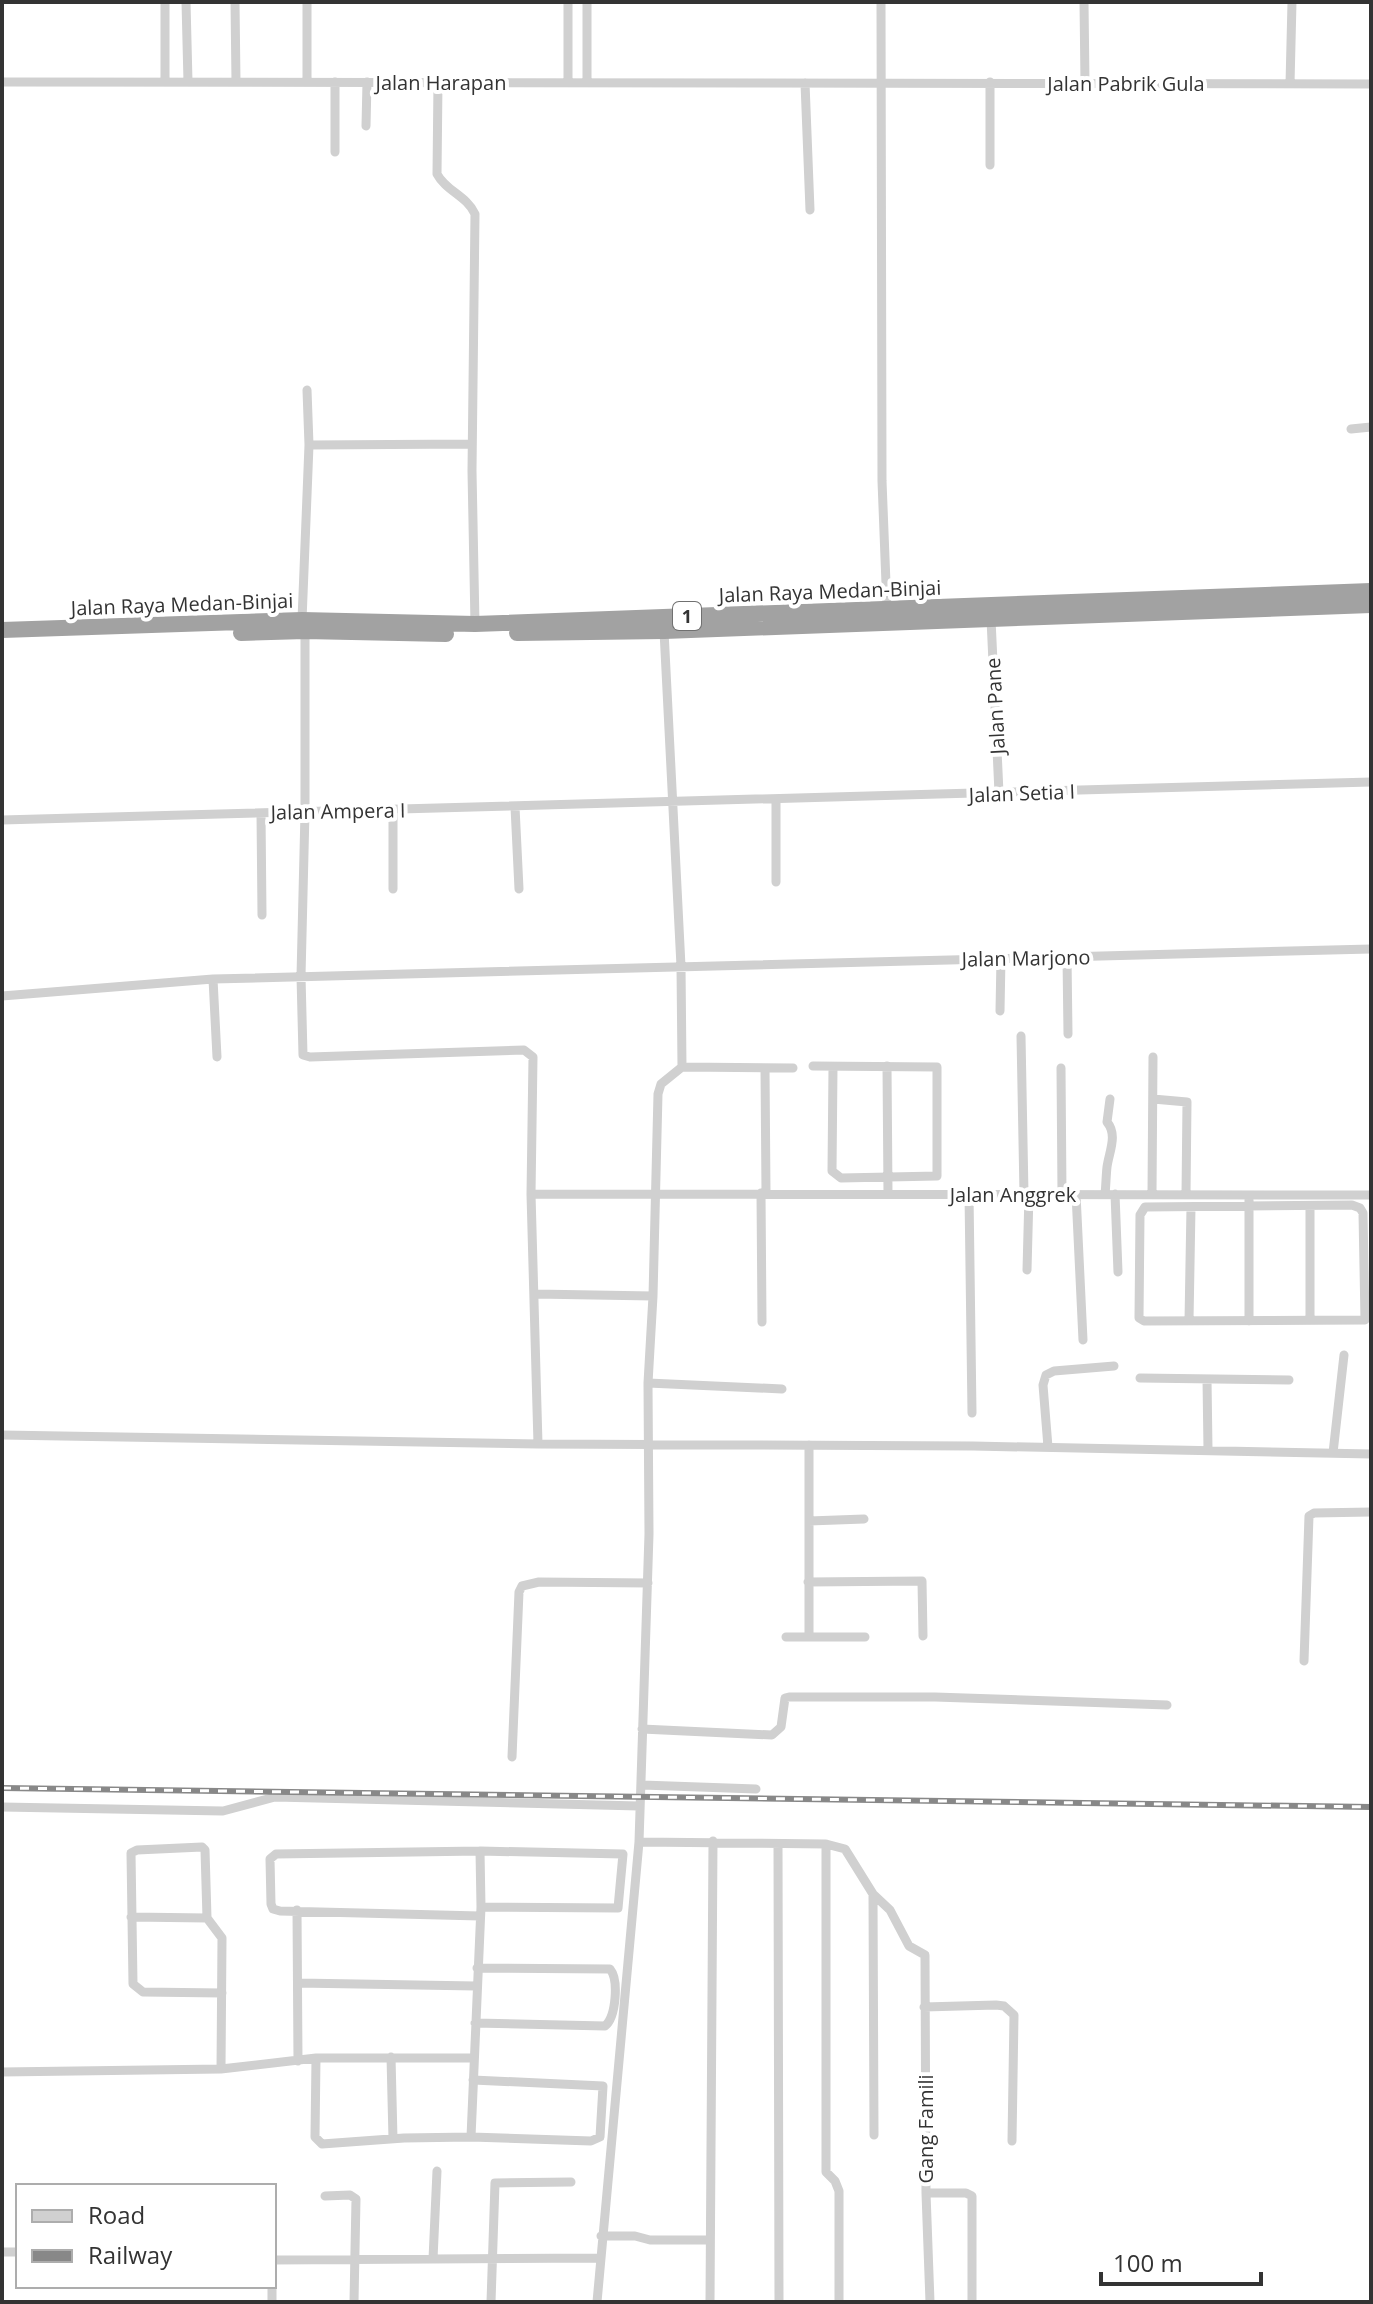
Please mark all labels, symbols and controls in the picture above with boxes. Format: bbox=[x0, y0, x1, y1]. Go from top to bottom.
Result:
street label: Jalan Harapan bbox=[374, 69, 506, 96]
street label: Jalan Pabrik Gula bbox=[1045, 70, 1205, 97]
street label: Jalan Raya Medan-Binjai bbox=[716, 574, 942, 608]
street label: Jalan Raya Medan-Binjai bbox=[68, 587, 294, 621]
road number: 1 bbox=[673, 602, 701, 630]
street label: Jalan Pane bbox=[979, 657, 1011, 757]
street label: Jalan Setia I bbox=[966, 778, 1076, 808]
street label: Jalan Ampera I bbox=[268, 796, 406, 826]
street label: Jalan Marjono bbox=[959, 943, 1091, 973]
street label: Jalan Anggrek bbox=[948, 1181, 1077, 1208]
street label: Gang Famili bbox=[912, 2074, 939, 2184]
legend bbox=[16, 2184, 276, 2288]
text: Road bbox=[88, 2198, 145, 2231]
scale bar bbox=[1101, 2236, 1261, 2286]
text: Railway bbox=[88, 2238, 173, 2271]
text: 100 m bbox=[1113, 2246, 1183, 2279]

